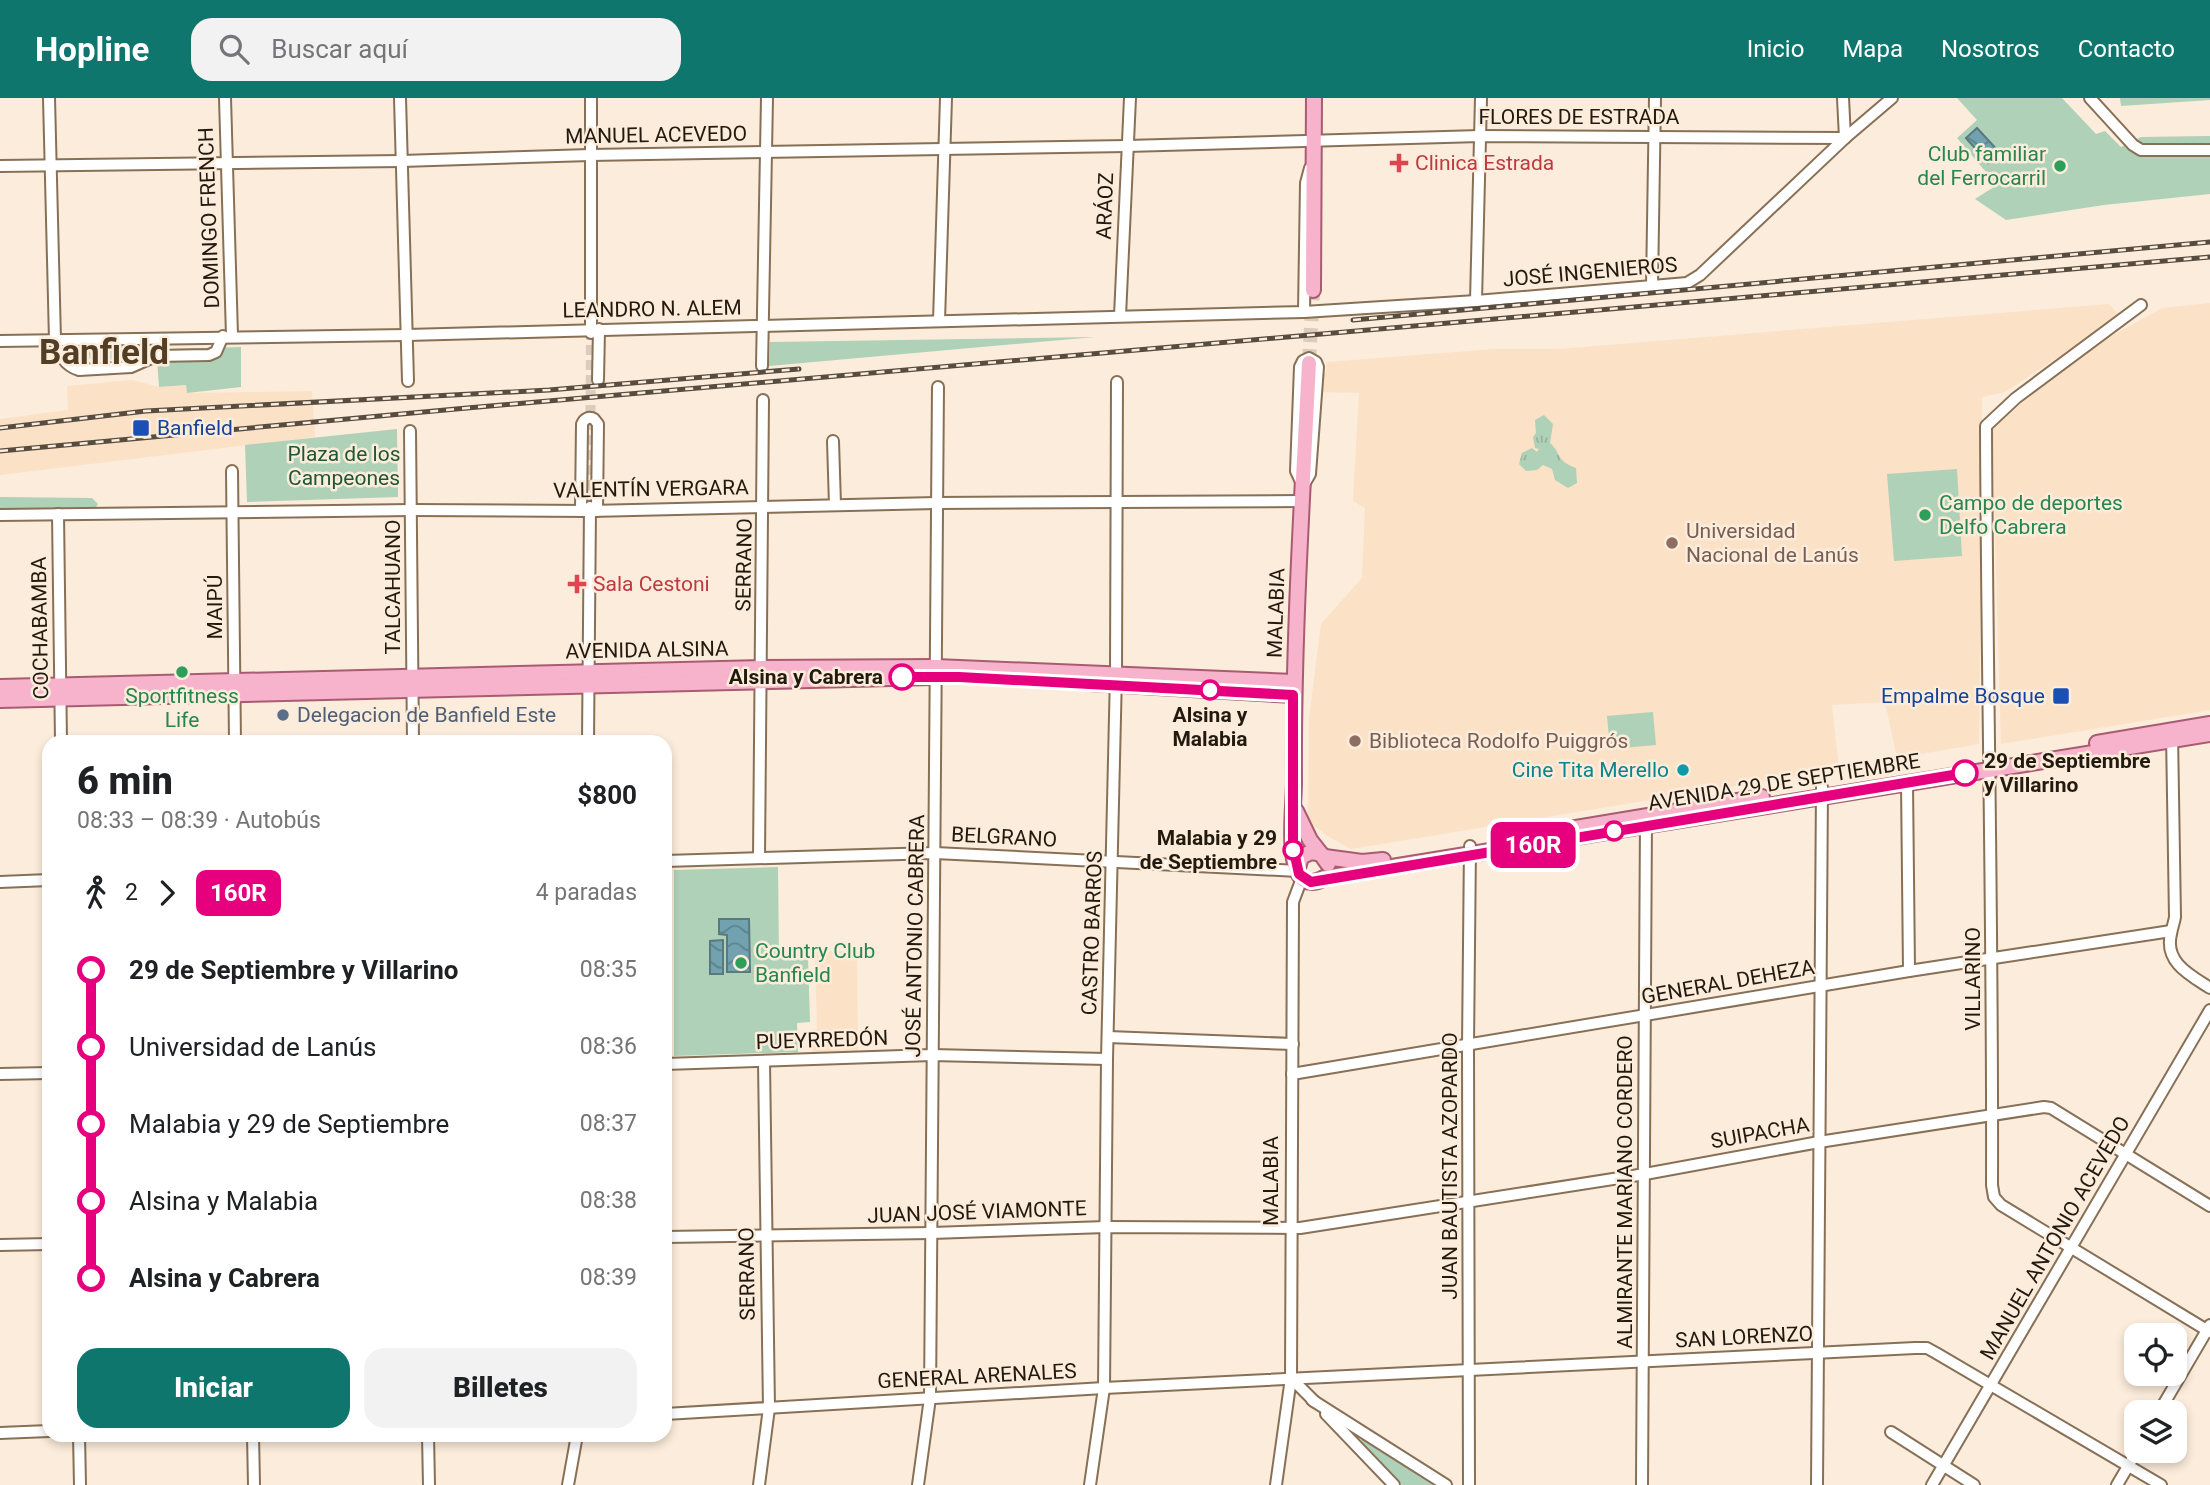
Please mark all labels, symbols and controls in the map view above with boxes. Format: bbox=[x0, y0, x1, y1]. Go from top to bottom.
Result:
search box bbox=[191, 18, 681, 81]
text: Hopline bbox=[35, 30, 149, 69]
icon: search bbox=[215, 30, 253, 68]
text: Buscar aquí bbox=[271, 34, 408, 64]
text: Inicio bbox=[1747, 35, 1804, 63]
text: Mapa bbox=[1842, 35, 1903, 63]
text: Nosotros bbox=[1941, 35, 2040, 63]
text: Contacto bbox=[2078, 35, 2175, 63]
street label: FLORES DE ESTRADA bbox=[1478, 105, 1680, 129]
street label: MANUEL ACEVEDO bbox=[565, 121, 747, 149]
street label: DOMINGO FRENCH bbox=[194, 127, 224, 309]
place label: Club familiar del Ferrocarril bbox=[1917, 142, 2046, 190]
place label: Clinica Estrada bbox=[1415, 151, 1554, 175]
marker: Clinica Estrada bbox=[1389, 153, 1409, 173]
marker: Club familiar del Ferrocarril bbox=[2052, 158, 2068, 174]
street label: ARÁOZ bbox=[1092, 172, 1118, 240]
street label: JOSÉ INGENIEROS bbox=[1502, 252, 1678, 292]
street label: LEANDRO N. ALEM bbox=[562, 295, 742, 323]
district label: Banfield bbox=[39, 332, 169, 373]
place label: Banfield bbox=[157, 416, 233, 440]
marker: Banfield bbox=[131, 418, 151, 438]
park label: Plaza de los Campeones bbox=[288, 442, 400, 490]
street label: VALENTÍN VERGARA bbox=[553, 475, 749, 503]
place label: Campo de deportes Delfo Cabrera bbox=[1939, 491, 2123, 539]
marker: Campo de deportes Delfo Cabrera bbox=[1917, 507, 1933, 523]
street label: SERRANO bbox=[731, 518, 757, 612]
place label: Universidad Nacional de Lanús bbox=[1686, 519, 1859, 567]
street label: TALCAHUANO bbox=[381, 520, 405, 654]
marker: Universidad Nacional de Lanús bbox=[1664, 535, 1680, 551]
street label: COCHABAMBA bbox=[27, 556, 53, 699]
street label: MALABIA bbox=[1262, 567, 1290, 658]
place label: Sala Cestoni bbox=[593, 572, 710, 596]
marker: Sala Cestoni bbox=[567, 574, 587, 594]
street label: MAIPÚ bbox=[203, 575, 227, 639]
street label: AVENIDA ALSINA bbox=[565, 637, 729, 663]
marker: Sportfitness Life bbox=[174, 664, 190, 680]
marker: Alsina y Cabrera bbox=[889, 664, 915, 690]
place label: Alsina y Cabrera bbox=[729, 665, 883, 689]
marker: Alsina y Malabia bbox=[1200, 680, 1220, 700]
place label: Sportfitness Life bbox=[125, 684, 239, 732]
place label: Empalme Bosque bbox=[1881, 684, 2045, 708]
marker: Empalme Bosque bbox=[2051, 686, 2071, 706]
place label: Delegacion de Banfield Este bbox=[297, 703, 556, 727]
place label: Alsina y Malabia bbox=[1172, 703, 1248, 751]
marker: Delegacion de Banfield Este bbox=[275, 707, 291, 723]
place label: Biblioteca Rodolfo Puiggrós bbox=[1369, 729, 1628, 753]
marker: Biblioteca Rodolfo Puiggrós bbox=[1347, 733, 1363, 749]
street label: AVENIDA 29 DE SEPTIEMBRE bbox=[1646, 749, 1922, 815]
place label: 29 de Septiembre y Villarino bbox=[1984, 749, 2151, 797]
place label: Cine Tita Merello bbox=[1512, 758, 1669, 782]
text: 6 min bbox=[77, 759, 173, 803]
marker: 29 de Septiembre y Villarino bbox=[1952, 760, 1978, 786]
marker: Cine Tita Merello bbox=[1675, 762, 1691, 778]
text: $800 bbox=[577, 780, 637, 810]
text: 08:33 – 08:39 · Autobús bbox=[77, 807, 321, 834]
street label: JOSÉ ANTONIO CABRERA bbox=[901, 814, 929, 1058]
unlabelled marker bbox=[1604, 821, 1624, 841]
street label: BELGRANO bbox=[950, 822, 1058, 852]
line badge: 160R bbox=[1484, 822, 1582, 868]
place label: Malabia y 29 de Septiembre bbox=[1140, 826, 1277, 874]
text: 160R bbox=[1505, 831, 1561, 859]
marker: Malabia y 29 de Septiembre bbox=[1283, 840, 1303, 860]
street label: CASTRO BARROS bbox=[1077, 850, 1107, 1016]
icon: walk bbox=[77, 874, 115, 912]
icon: forward bbox=[148, 874, 186, 912]
text: 2 bbox=[125, 879, 138, 906]
text: 160R bbox=[210, 879, 267, 907]
text: 4 paradas bbox=[536, 879, 637, 906]
street label: VILLARINO bbox=[1961, 927, 1985, 1031]
place label: Country Club Banfield bbox=[755, 939, 875, 987]
text: 29 de Septiembre y Villarino bbox=[129, 955, 459, 985]
marker: Country Club Banfield bbox=[733, 955, 749, 971]
street label: GENERAL DEHEZA bbox=[1640, 955, 1817, 1009]
text: 08:35 bbox=[580, 956, 637, 983]
street label: PUEYRREDÓN bbox=[755, 1026, 889, 1054]
text: Universidad de Lanús bbox=[129, 1032, 376, 1062]
street label: JUAN BAUTISTA AZOPARDO bbox=[1438, 1032, 1462, 1300]
text: 08:36 bbox=[580, 1033, 637, 1060]
street label: ALMIRANTE MARIANO CORDERO bbox=[1613, 1035, 1637, 1349]
text: Malabia y 29 de Septiembre bbox=[129, 1109, 449, 1139]
text: 08:37 bbox=[580, 1110, 637, 1137]
street label: SUIPACHA bbox=[1709, 1112, 1811, 1153]
street label: MANUEL ANTONIO ACEVEDO bbox=[1975, 1112, 2135, 1364]
street label: MALABIA bbox=[1259, 1136, 1283, 1226]
text: Alsina y Malabia bbox=[129, 1186, 318, 1216]
text: 08:38 bbox=[580, 1187, 637, 1214]
street label: JUAN JOSÉ VIAMONTE bbox=[867, 1196, 1087, 1228]
street label: SERRANO bbox=[734, 1227, 760, 1321]
text: Alsina y Cabrera bbox=[129, 1263, 320, 1293]
text: 08:39 bbox=[580, 1264, 637, 1291]
street label: SAN LORENZO bbox=[1674, 1321, 1814, 1353]
map controls bbox=[2124, 1323, 2187, 1463]
button: locate bbox=[2124, 1323, 2187, 1386]
button: Iniciar bbox=[77, 1348, 350, 1428]
button: Billetes bbox=[364, 1348, 637, 1428]
street label: GENERAL ARENALES bbox=[877, 1359, 1077, 1393]
button: layers bbox=[2124, 1400, 2187, 1463]

